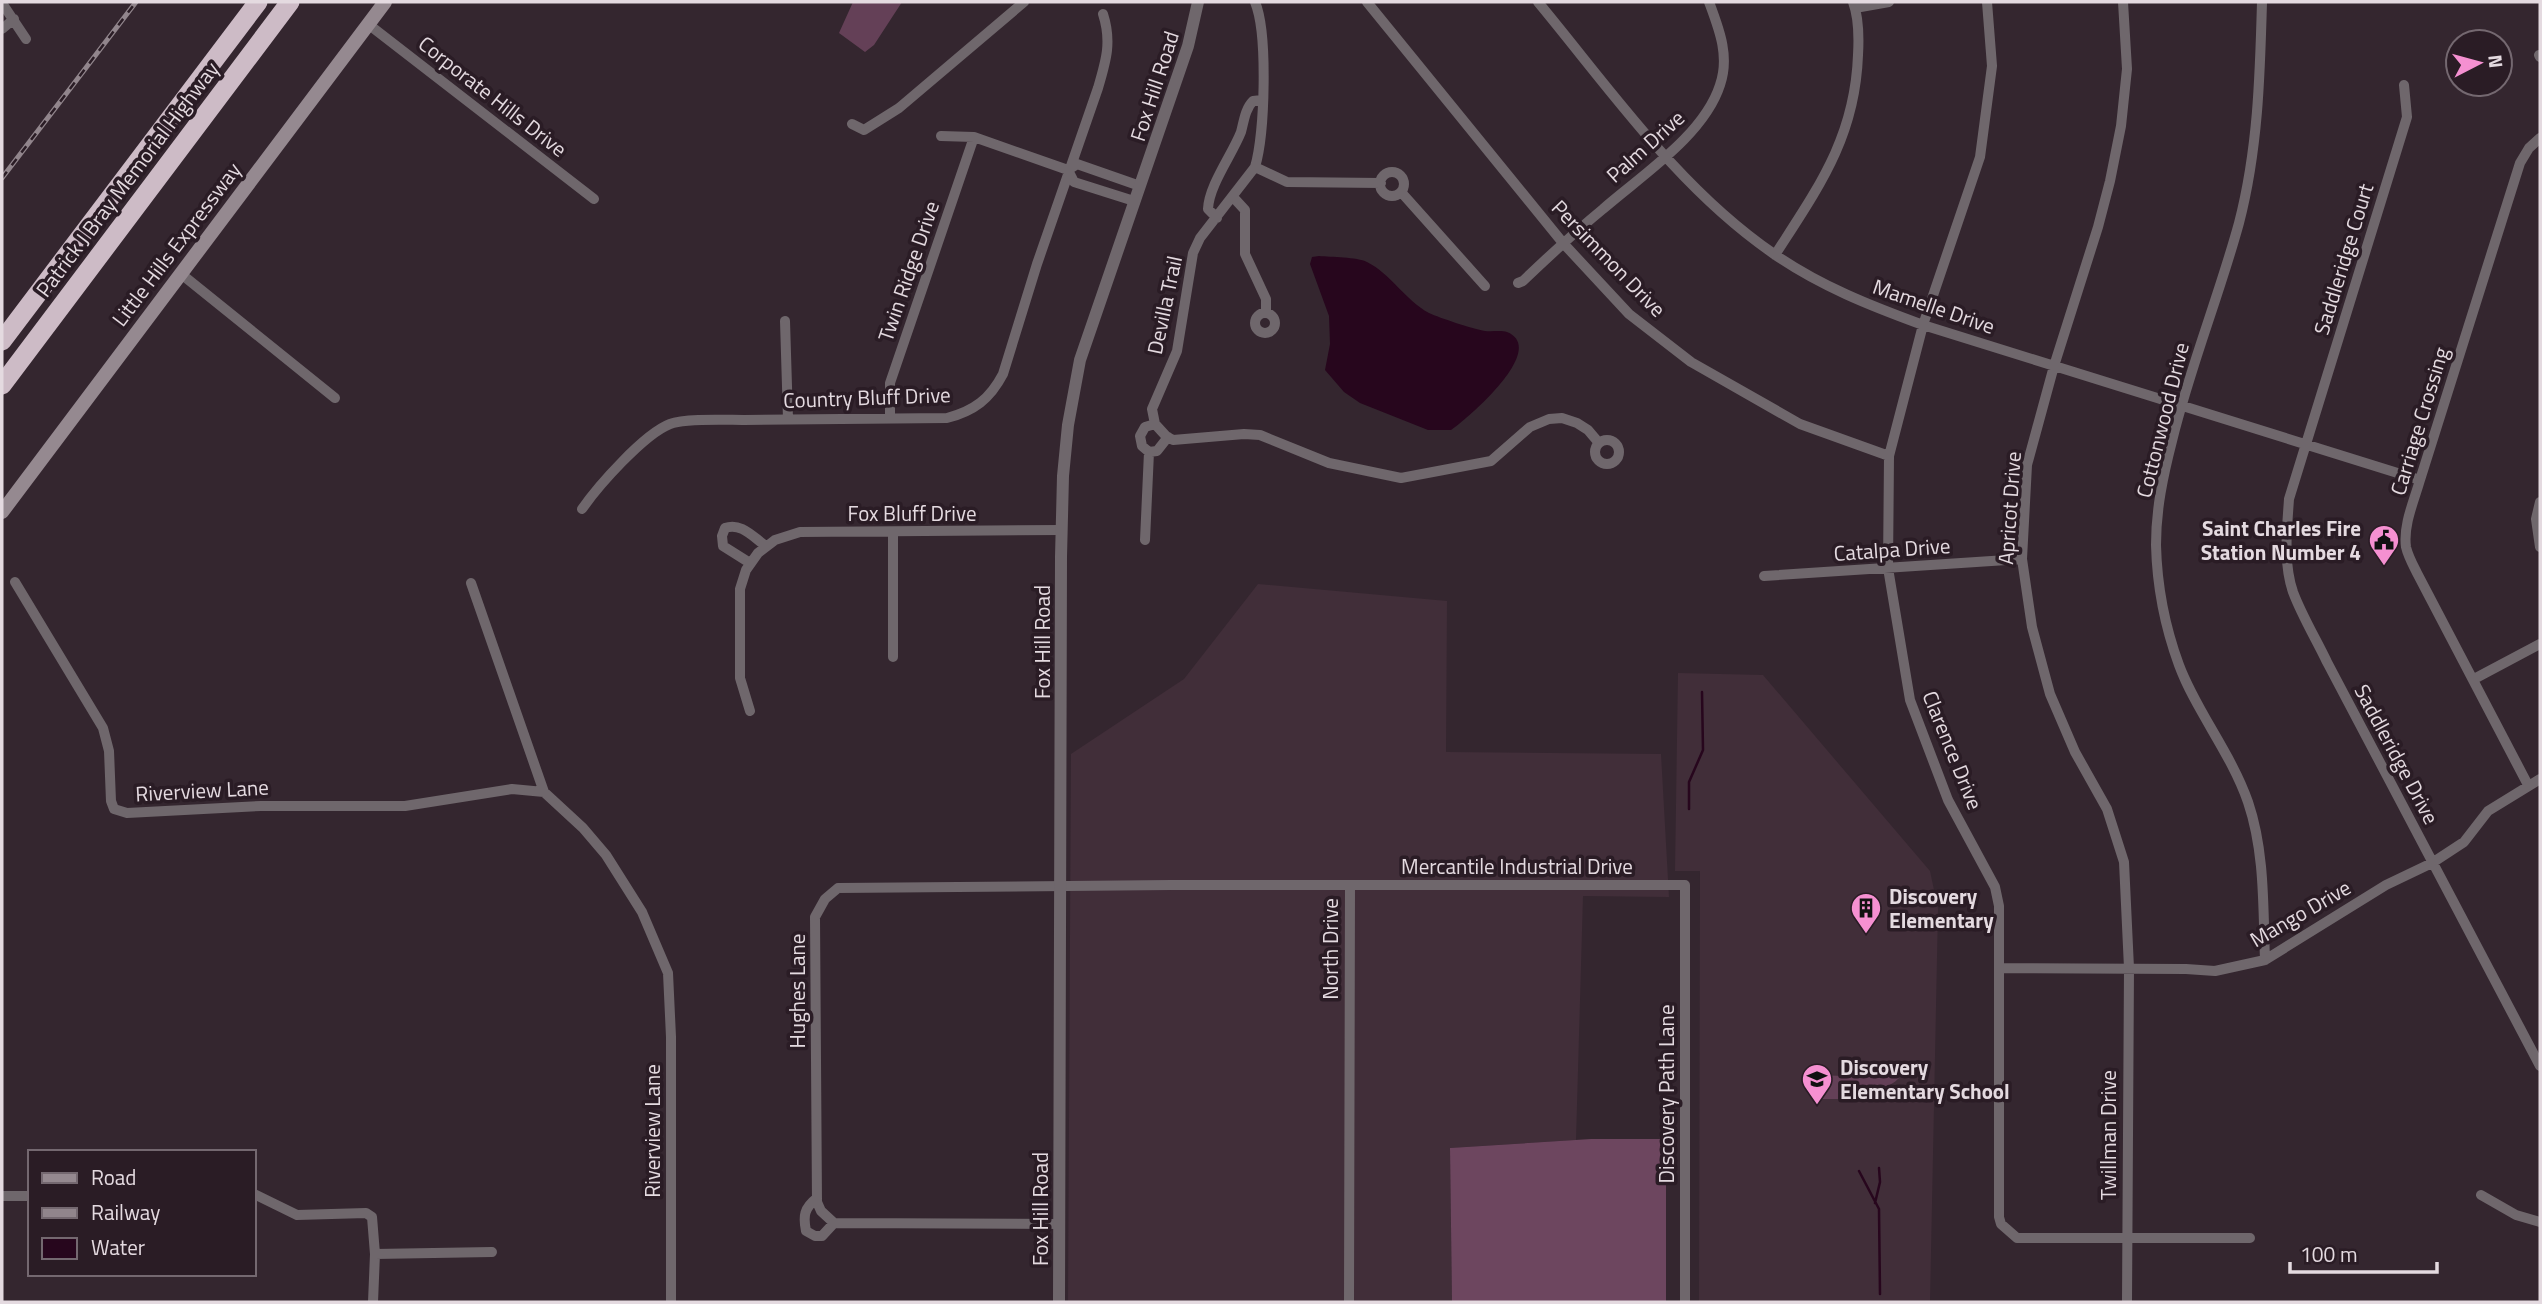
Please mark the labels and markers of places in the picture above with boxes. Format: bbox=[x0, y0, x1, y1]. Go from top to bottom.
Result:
place label: Saint Charles Fire Station Number 4 bbox=[2201, 512, 2361, 568]
public building icon: Saint Charles Fire Station Number 4 bbox=[2367, 523, 2401, 567]
place label: Discovery Elementary bbox=[1889, 880, 1994, 936]
building icon: Discovery Elementary bbox=[1849, 891, 1883, 935]
place label: Discovery Elementary School bbox=[1840, 1051, 2010, 1107]
school or university icon: Discovery Elementary School bbox=[1800, 1062, 1834, 1106]

